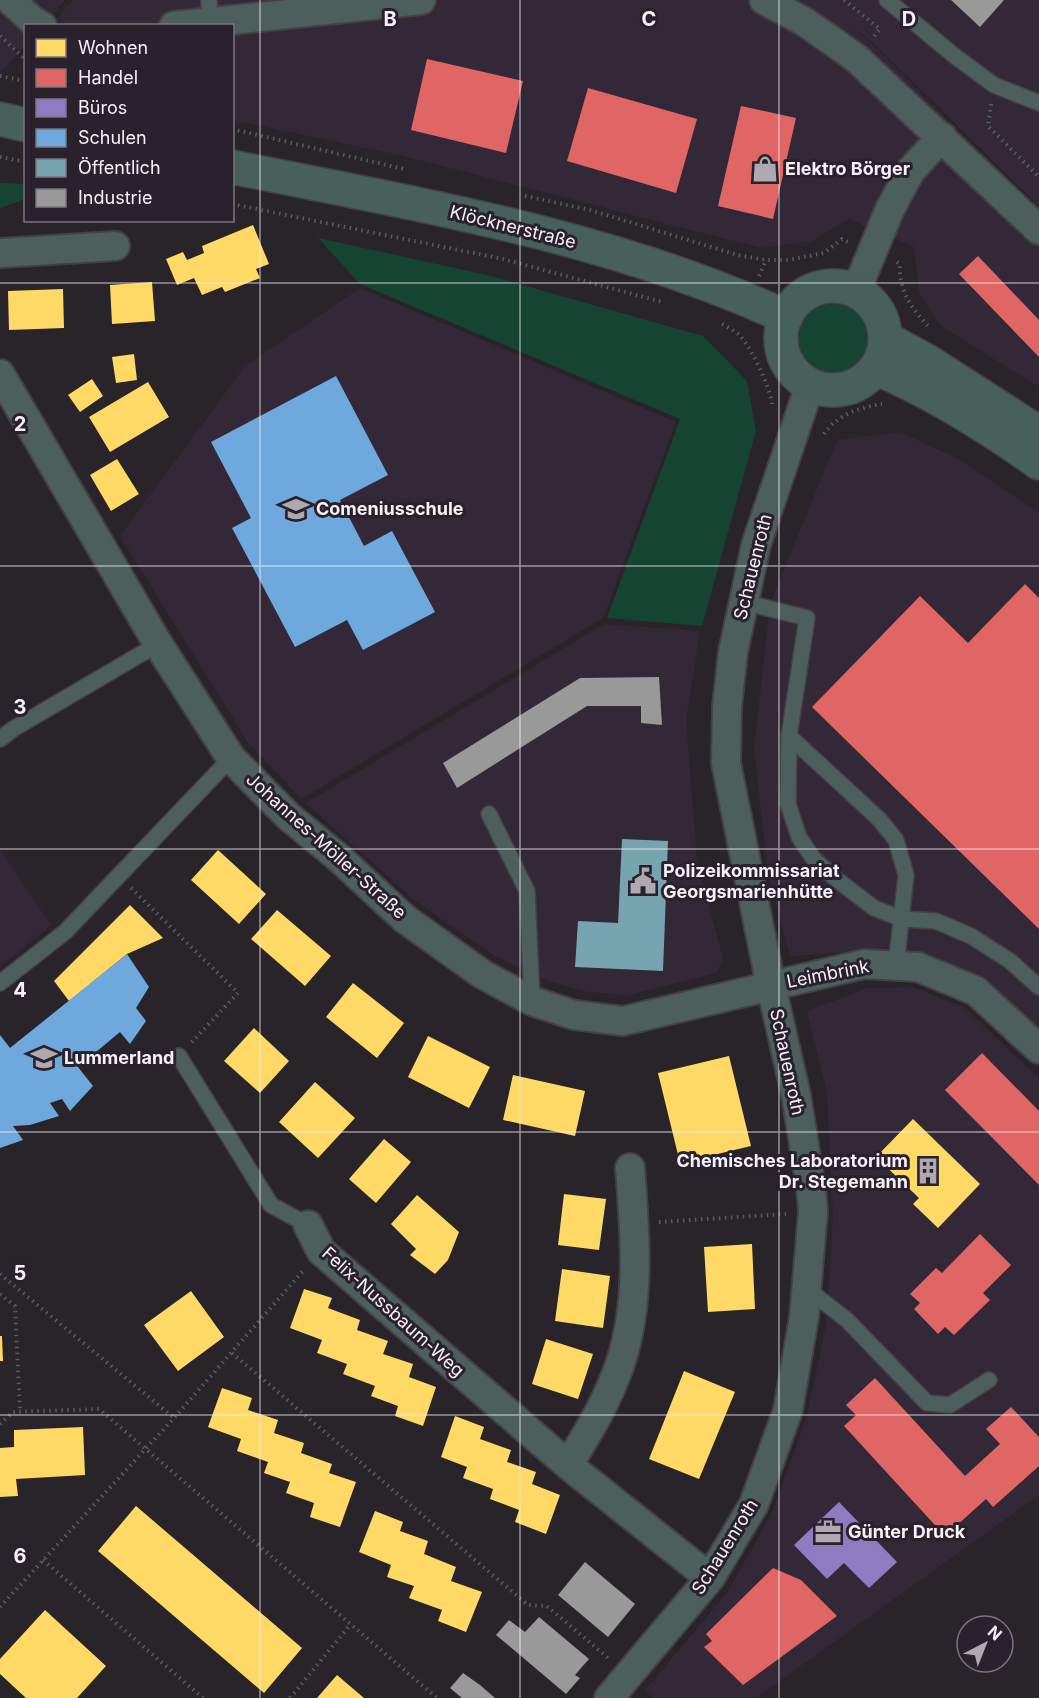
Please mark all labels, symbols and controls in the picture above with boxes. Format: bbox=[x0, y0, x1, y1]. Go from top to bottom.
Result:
text: B bbox=[383, 7, 397, 31]
text: C bbox=[642, 7, 656, 31]
text: D bbox=[902, 7, 916, 31]
legend bbox=[24, 24, 234, 222]
text: Wohnen bbox=[78, 37, 148, 58]
text: Handel bbox=[78, 67, 138, 88]
text: Büros bbox=[78, 97, 127, 118]
text: Schulen bbox=[78, 127, 147, 148]
shop icon: Elektro Börger bbox=[750, 154, 780, 184]
text: Öffentlich bbox=[78, 156, 161, 178]
place label: Elektro Börger bbox=[785, 158, 910, 179]
text: Industrie bbox=[78, 187, 152, 208]
street label: Klöcknerstraße bbox=[448, 201, 578, 252]
text: 2 bbox=[14, 412, 26, 436]
school or university icon: Comeniusschule bbox=[281, 494, 311, 524]
place label: Comeniusschule bbox=[316, 498, 464, 519]
street label: Schauenroth bbox=[729, 512, 776, 622]
text: 3 bbox=[14, 695, 26, 719]
street label: Johannes-Möller-Straße bbox=[242, 768, 411, 923]
place label: Polizeikommissariat Georgsmarienhütte bbox=[663, 860, 840, 902]
public building icon: Polizeikommissariat Georgsmarienhütte bbox=[628, 866, 658, 896]
street label: Leimbrink bbox=[785, 955, 871, 992]
text: 4 bbox=[13, 978, 27, 1002]
street label: Schauenroth bbox=[766, 1007, 809, 1117]
school or university icon: Lummerland bbox=[29, 1043, 59, 1073]
place label: Lummerland bbox=[64, 1047, 174, 1068]
place label: Chemisches Laboratorium Dr. Stegemann bbox=[677, 1150, 908, 1192]
building icon: Chemisches Laboratorium Dr. Stegemann bbox=[913, 1156, 943, 1186]
street label: Felix-Nussbaum-Weg bbox=[318, 1242, 469, 1381]
text: 5 bbox=[14, 1261, 26, 1285]
street label: Schauenroth bbox=[687, 1495, 762, 1598]
office icon: Günter Druck bbox=[813, 1517, 843, 1547]
place label: Günter Druck bbox=[848, 1521, 966, 1542]
text: 6 bbox=[14, 1544, 27, 1568]
north arrow bbox=[955, 1614, 1015, 1674]
text: N bbox=[984, 1621, 1006, 1644]

